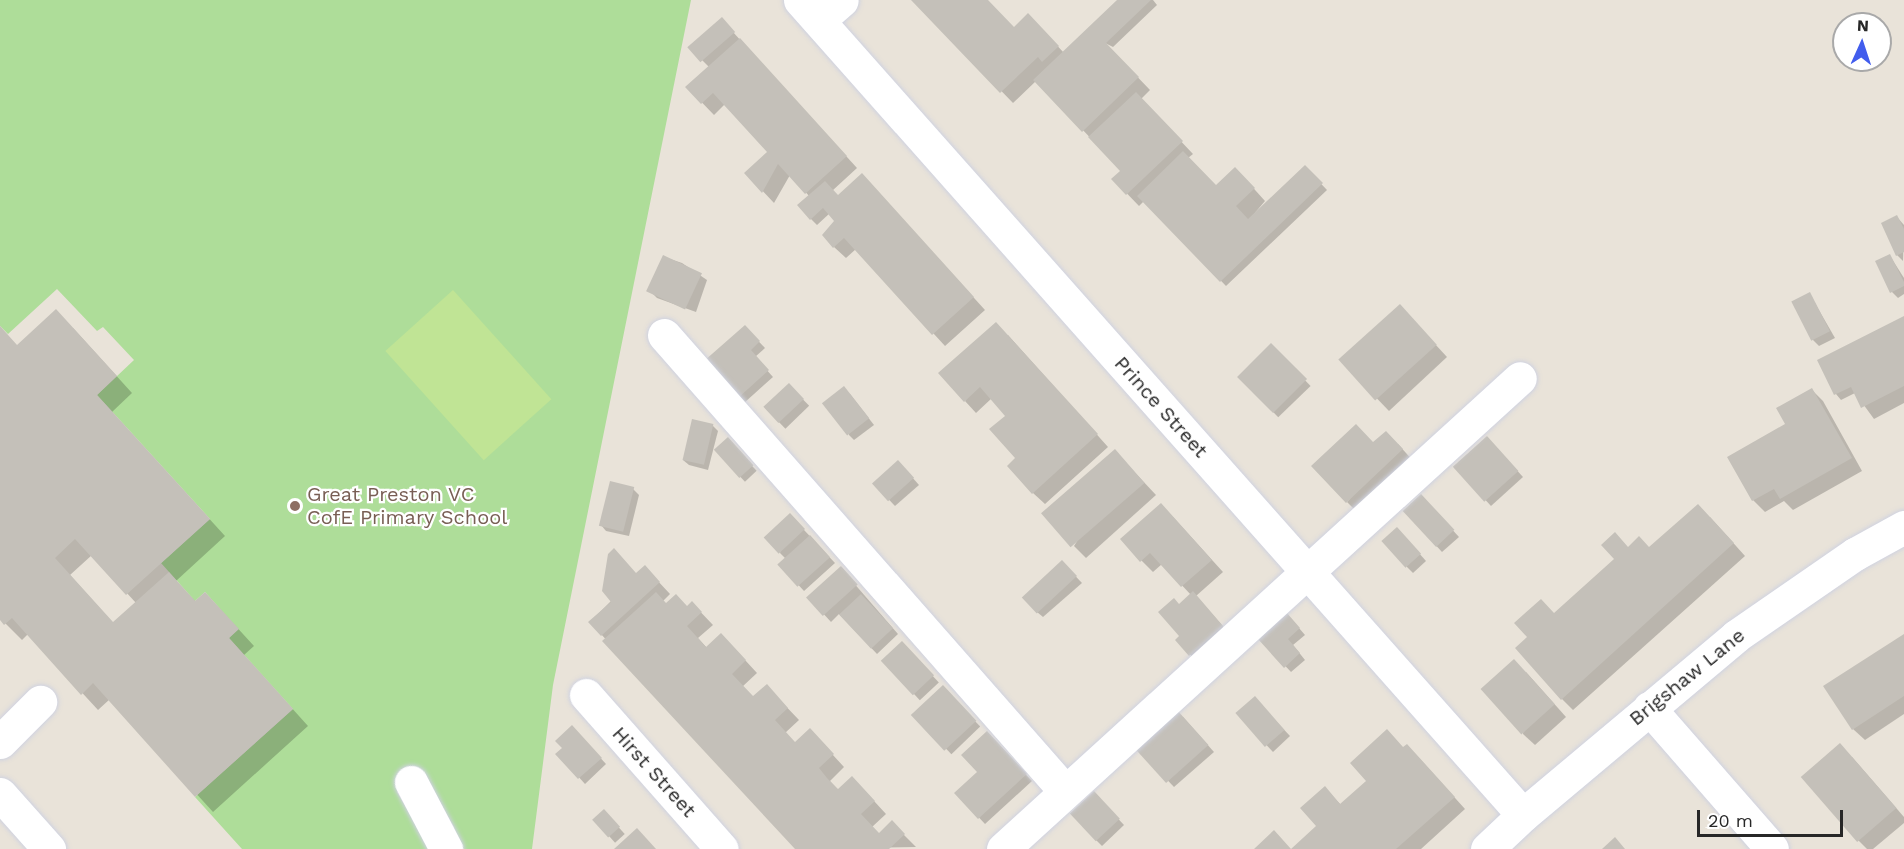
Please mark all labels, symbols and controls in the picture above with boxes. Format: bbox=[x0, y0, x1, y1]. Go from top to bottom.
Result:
north arrow bbox=[1832, 12, 1892, 72]
text: N bbox=[1856, 16, 1869, 35]
street label: Prince Street bbox=[1109, 351, 1213, 463]
place label: Great Preston VC CofE Primary School bbox=[307, 482, 508, 529]
marker: Great Preston VC CofE Primary School bbox=[288, 499, 302, 513]
street label: Brigshaw Lane bbox=[1624, 623, 1750, 731]
street label: Hirst Street bbox=[607, 722, 701, 822]
scale bar bbox=[1700, 798, 1846, 836]
text: 20 m bbox=[1708, 810, 1753, 831]

